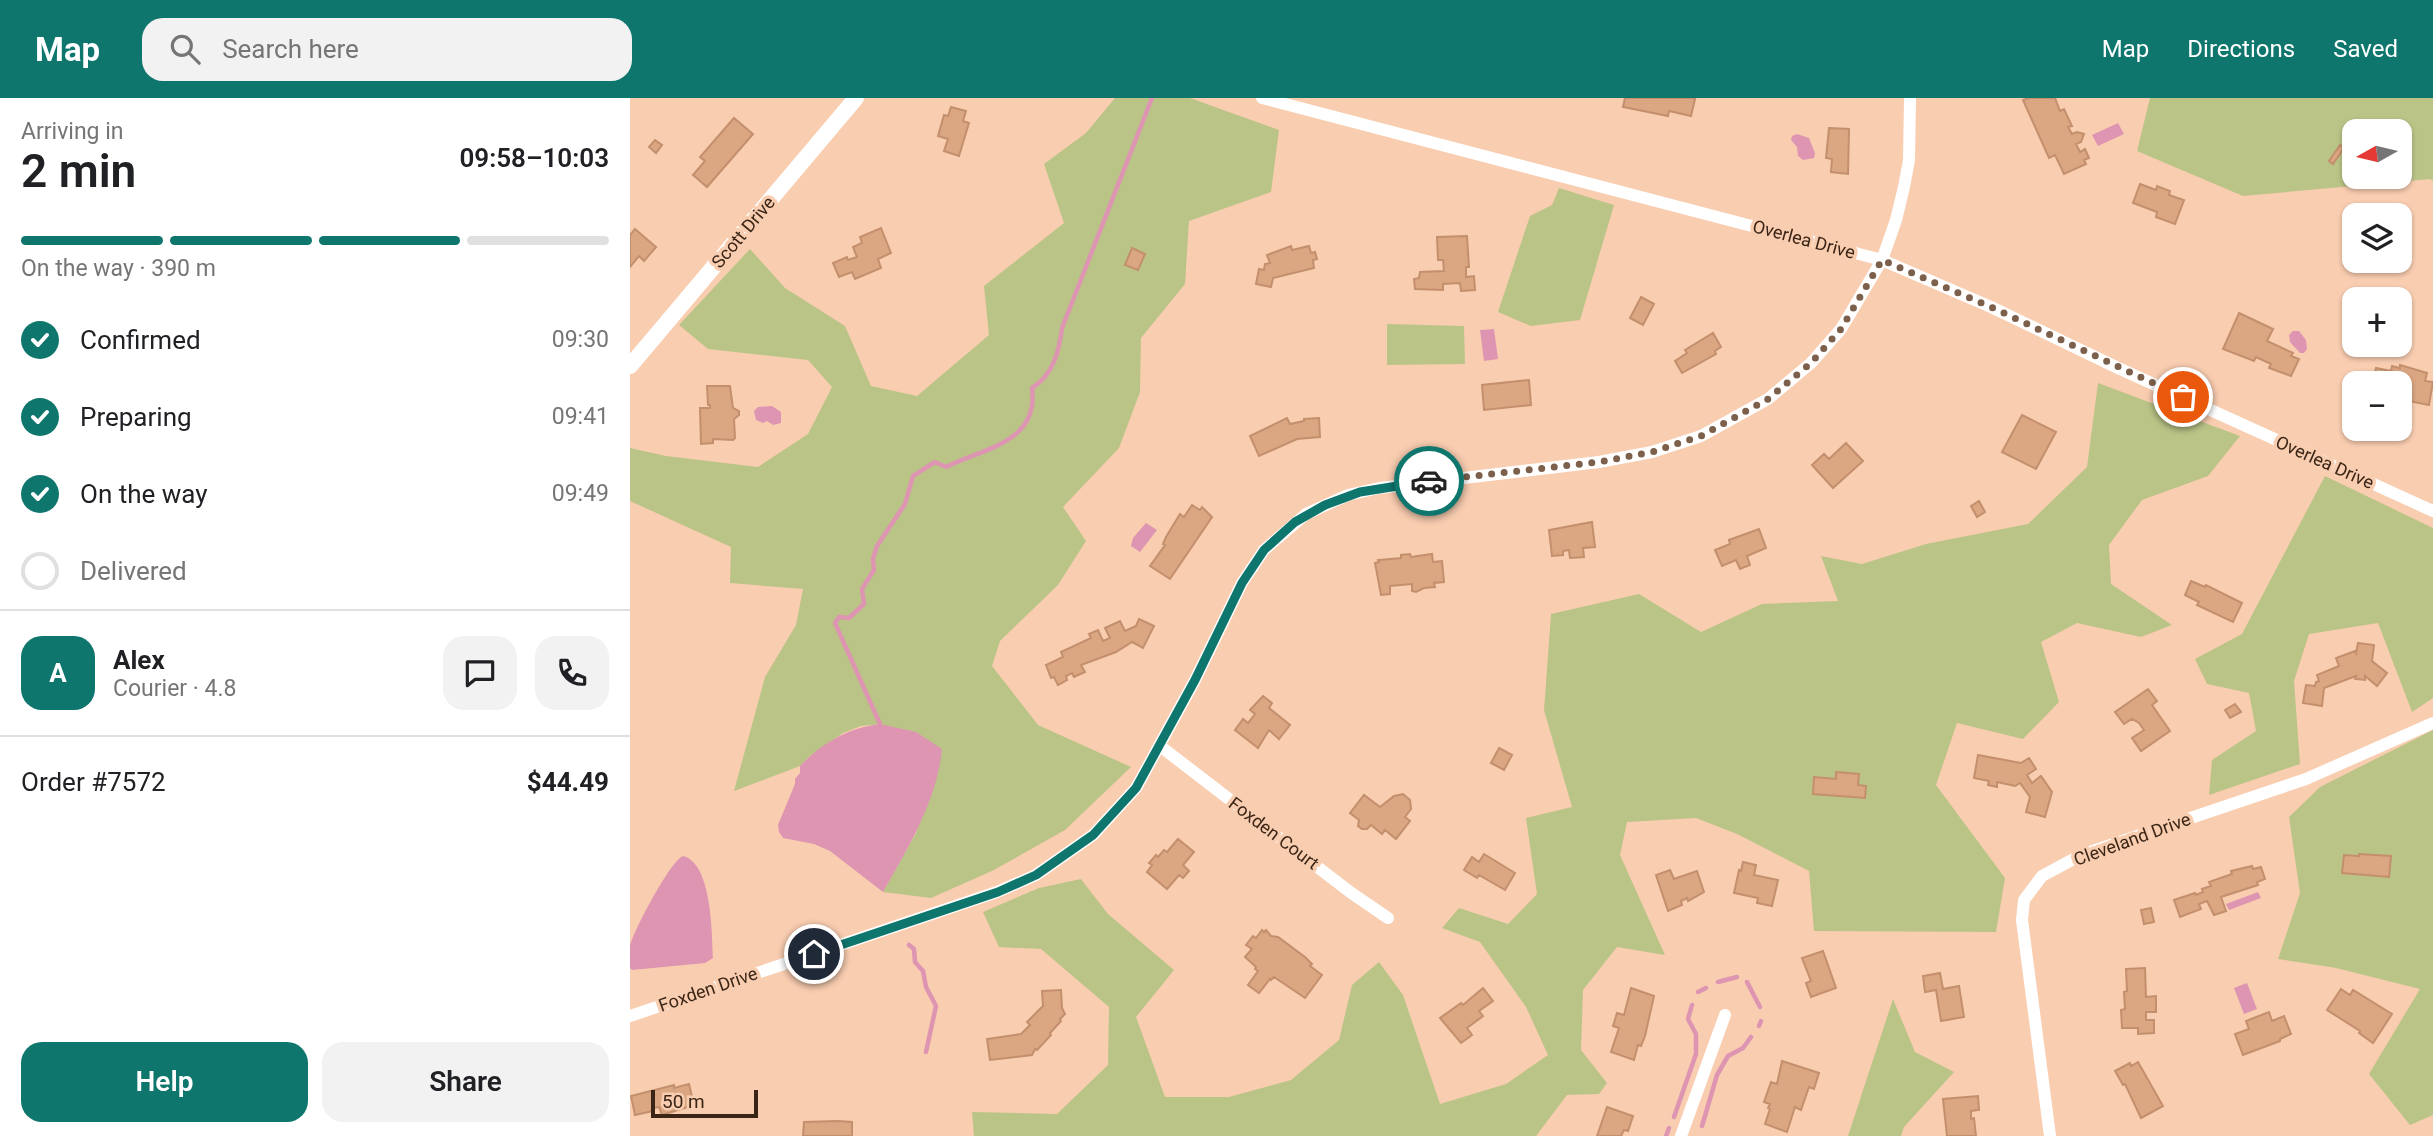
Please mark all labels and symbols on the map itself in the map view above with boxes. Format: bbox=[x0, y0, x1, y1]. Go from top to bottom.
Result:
north arrow bbox=[2342, 119, 2412, 189]
street label: Scott Drive bbox=[707, 192, 779, 272]
street label: Overlea Drive bbox=[1750, 215, 1858, 263]
pin bbox=[2153, 367, 2213, 427]
street label: Overlea Drive bbox=[2273, 431, 2377, 493]
courier bbox=[1394, 446, 1464, 516]
street label: Foxden Court bbox=[1225, 792, 1323, 874]
street label: Cleveland Drive bbox=[2071, 808, 2193, 870]
pin bbox=[784, 924, 844, 984]
street label: Foxden Drive bbox=[656, 962, 760, 1016]
scale bar bbox=[651, 1087, 758, 1119]

